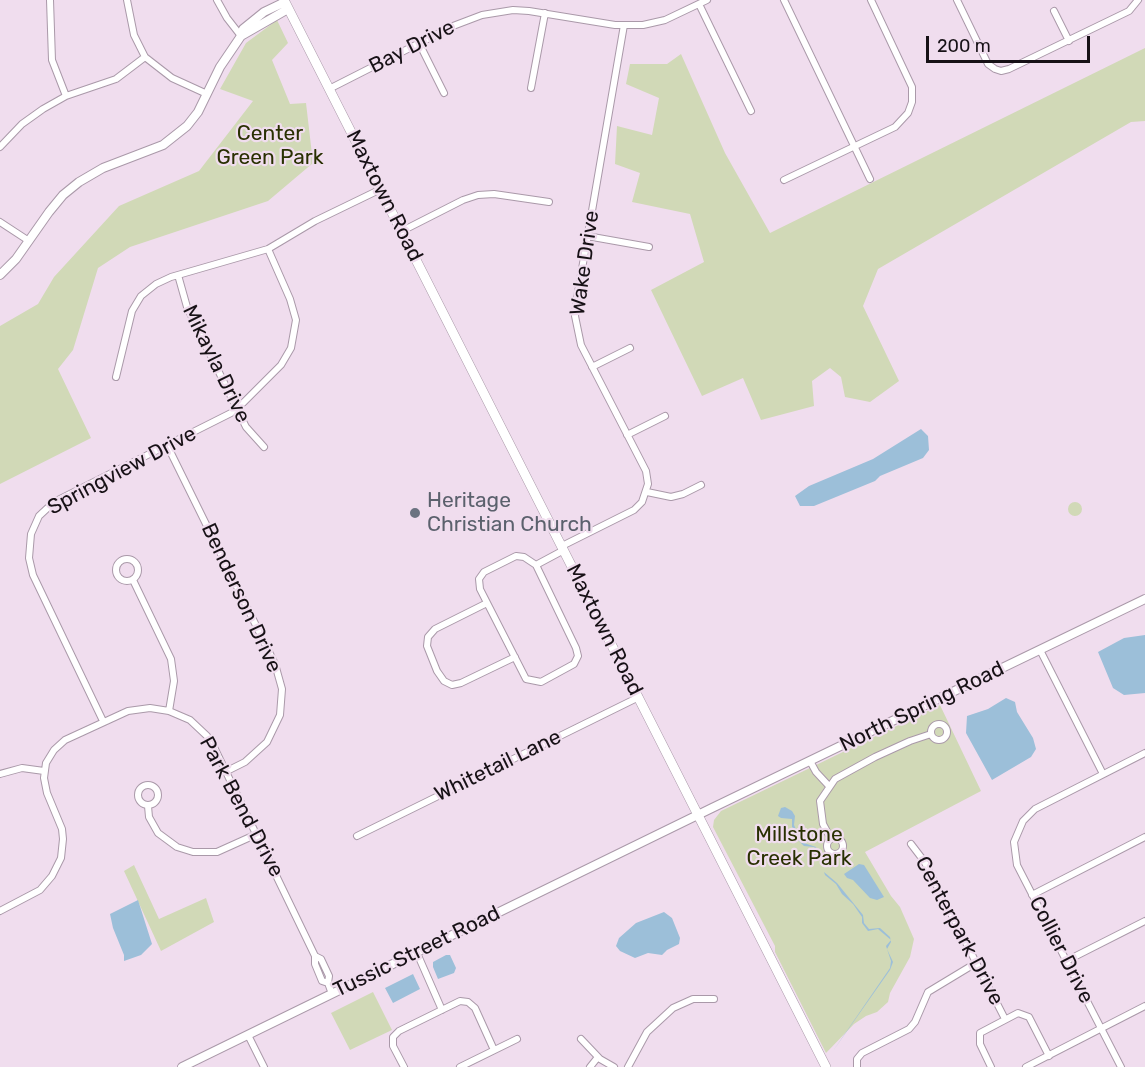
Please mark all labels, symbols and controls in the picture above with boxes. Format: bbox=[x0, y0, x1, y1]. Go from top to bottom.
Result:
street label: Bay Drive bbox=[365, 15, 459, 79]
scale bar bbox=[929, 24, 1092, 62]
text: 200 m bbox=[937, 35, 991, 57]
park label: Center Green Park bbox=[216, 121, 324, 171]
street label: Maxtown Road bbox=[340, 126, 428, 266]
street label: Wake Drive bbox=[565, 209, 605, 317]
street label: Mikayla Drive bbox=[177, 301, 255, 427]
street label: Springview Drive bbox=[43, 421, 201, 521]
place label: Heritage Christian Church bbox=[427, 488, 592, 538]
marker: Heritage Christian Church bbox=[408, 506, 422, 520]
street label: Benderson Drive bbox=[195, 519, 287, 677]
street label: Maxtown Road bbox=[560, 560, 648, 700]
street label: North Spring Road bbox=[836, 656, 1008, 758]
street label: Whitetail Lane bbox=[431, 725, 565, 807]
street label: Park Bend Drive bbox=[193, 732, 289, 882]
park label: Millstone Creek Park bbox=[747, 822, 851, 872]
street label: Centerpark Drive bbox=[909, 852, 1009, 1010]
street label: Collier Drive bbox=[1023, 892, 1099, 1008]
street label: Tussic Street Road bbox=[330, 901, 504, 1003]

